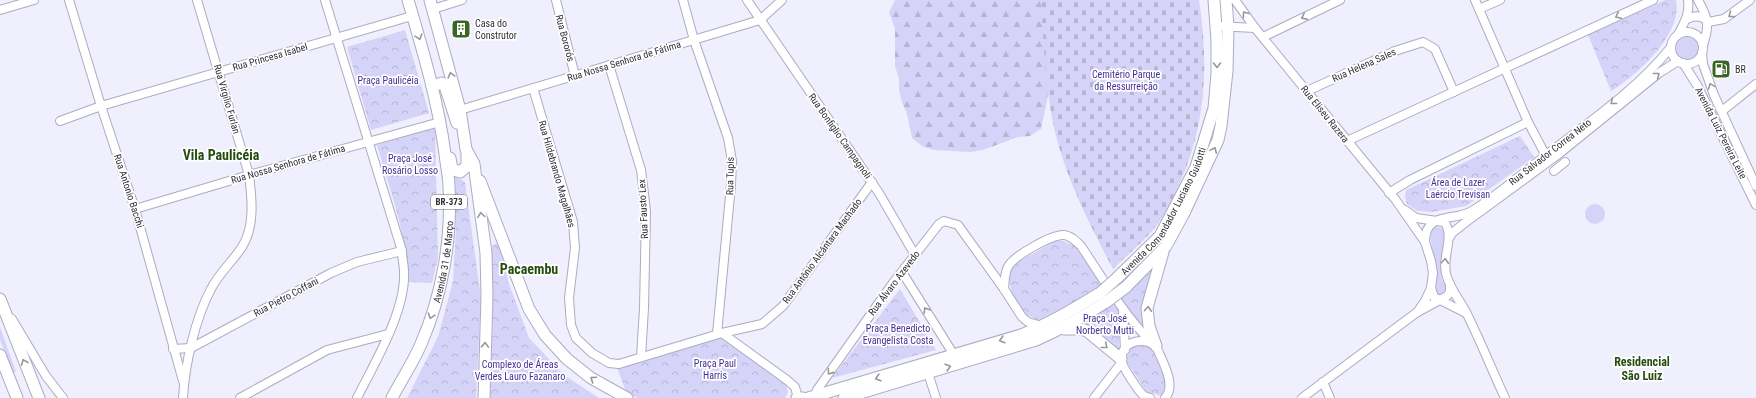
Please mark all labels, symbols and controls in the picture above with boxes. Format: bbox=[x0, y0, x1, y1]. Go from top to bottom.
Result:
one-way arrow bbox=[1728, 10, 1735, 17]
one-way arrow bbox=[1615, 11, 1622, 19]
one-way arrow bbox=[1243, 12, 1250, 19]
one-way arrow bbox=[1301, 12, 1309, 20]
street label: Rua Bororós bbox=[553, 13, 577, 63]
building icon: Casa do Construtor bbox=[450, 18, 472, 40]
place label: Casa do Construtor bbox=[475, 18, 517, 41]
one-way arrow bbox=[414, 34, 422, 41]
street label: Rua Nossa Senhora de Fátima bbox=[566, 38, 682, 84]
street label: Rua Princesa Isabel bbox=[231, 41, 309, 73]
street label: Rua Helena Sales bbox=[1330, 46, 1398, 84]
fuel station icon: BR bbox=[1710, 58, 1732, 80]
one-way arrow bbox=[1213, 62, 1221, 68]
street label: Rua Virgílio Furlan bbox=[212, 63, 242, 135]
place label: BR bbox=[1735, 64, 1746, 75]
park label: Cemitério Parque da Ressurreição bbox=[1092, 69, 1160, 92]
one-way arrow bbox=[447, 72, 456, 79]
one-way arrow bbox=[1652, 73, 1659, 80]
park label: Praça Paulicéia bbox=[358, 75, 419, 86]
street label: Rua Eliseu Razera bbox=[1299, 83, 1351, 145]
one-way arrow bbox=[1708, 83, 1716, 90]
street label: Avenida Luiz Pereira Leite bbox=[1693, 85, 1749, 181]
street label: Rua Bonfiglio Campagnoli bbox=[806, 91, 874, 181]
one-way arrow bbox=[1610, 98, 1618, 105]
street label: Rua Salvador Correa Neto bbox=[1507, 117, 1593, 187]
street label: Rua Hildebrando Magalhães bbox=[536, 119, 578, 229]
street label: Rua Nossa Senhora de Fátima bbox=[230, 142, 346, 186]
street label: Avenida Comendador Luciano Guidotti bbox=[1118, 146, 1207, 277]
one-way arrow bbox=[1209, 146, 1217, 153]
district label: Vila Paulicéia bbox=[183, 147, 260, 163]
street label: Rua Antonio Bacchi bbox=[112, 153, 146, 229]
park label: Praça José Rosário Losso bbox=[382, 153, 438, 176]
street label: Rua Tupis bbox=[724, 156, 736, 195]
park label: Área de Lazer Laércio Trevisan bbox=[1426, 176, 1490, 200]
street label: Rua Fausto Lex bbox=[636, 178, 650, 239]
road number: BR-373 bbox=[431, 195, 467, 209]
street label: Rua Antônio Alcântara Machado bbox=[780, 197, 864, 305]
one-way arrow bbox=[477, 212, 486, 219]
street label: Avenida 31 de Março bbox=[431, 220, 455, 304]
street label: Rua Álvaro Azevedo bbox=[865, 248, 922, 318]
one-way arrow bbox=[1441, 258, 1449, 264]
district label: Pacaembu bbox=[500, 261, 558, 277]
street label: Rua Pietro Coffani bbox=[252, 275, 320, 319]
one-way arrow bbox=[1144, 305, 1153, 312]
one-way arrow bbox=[923, 307, 931, 314]
one-way arrow bbox=[427, 312, 436, 319]
park label: Praça José Norberto Mutti bbox=[1076, 313, 1134, 336]
park label: Praça Benedicto Evangelista Costa bbox=[863, 323, 933, 346]
one-way arrow bbox=[999, 335, 1006, 344]
one-way arrow bbox=[481, 342, 489, 348]
one-way arrow bbox=[1100, 342, 1107, 349]
district label: Residencial São Luiz bbox=[1614, 355, 1670, 383]
one-way arrow bbox=[21, 358, 29, 365]
park label: Complexo de Áreas Verdes Lauro Fazanaro bbox=[475, 358, 565, 382]
park label: Praça Paul Harris bbox=[694, 358, 736, 381]
one-way arrow bbox=[945, 363, 952, 372]
one-way arrow bbox=[828, 367, 835, 374]
one-way arrow bbox=[874, 373, 881, 382]
one-way arrow bbox=[590, 377, 597, 384]

